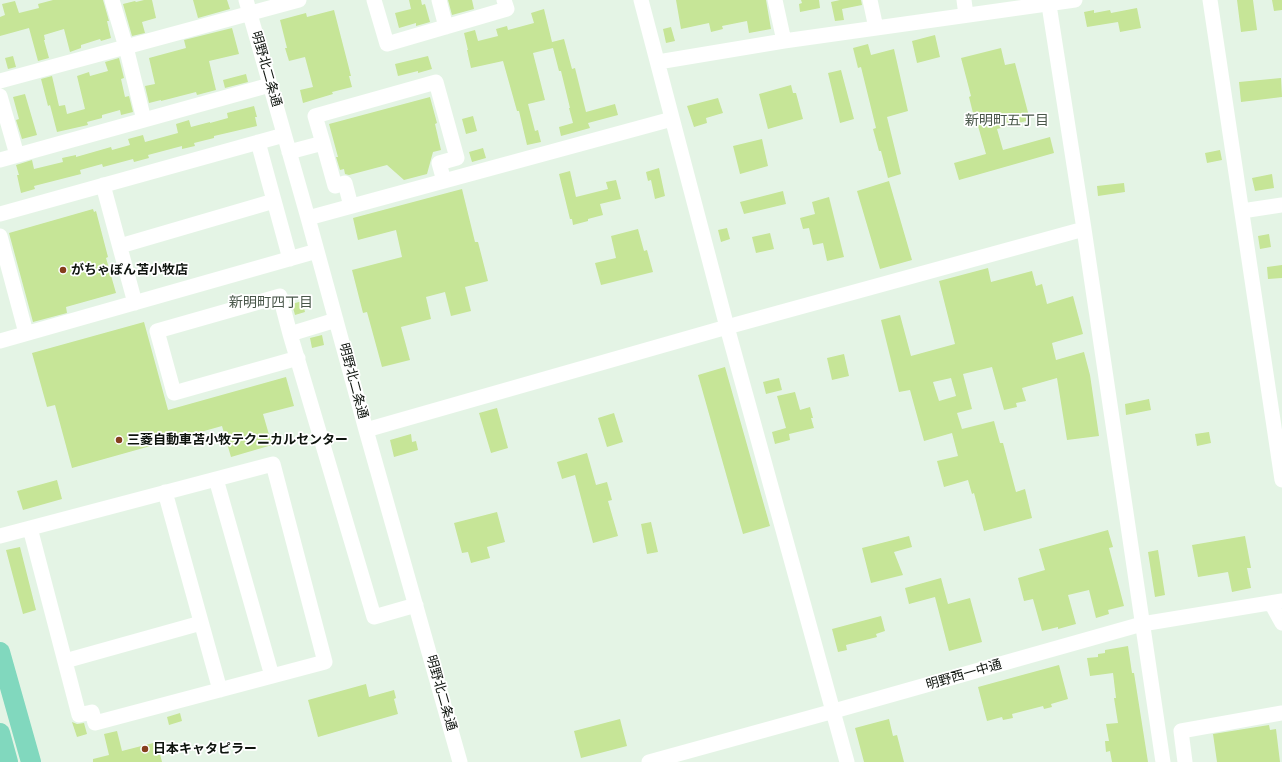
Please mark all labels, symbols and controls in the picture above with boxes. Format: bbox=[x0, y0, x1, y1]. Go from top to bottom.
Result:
street label: 明野北二条通 bbox=[248, 29, 284, 109]
district label: 新明町五丁目 bbox=[965, 113, 1049, 129]
place label: がちゃぽん苫小牧店 bbox=[71, 262, 188, 278]
marker: がちゃぽん苫小牧店 bbox=[58, 265, 68, 275]
district label: 新明町四丁目 bbox=[229, 295, 313, 311]
street label: 明野北二条通 bbox=[335, 341, 371, 421]
place label: 三菱自動車苫小牧テクニカルセンター bbox=[127, 432, 348, 448]
marker: 三菱自動車苫小牧テクニカルセンター bbox=[114, 435, 124, 445]
street label: 明野北二条通 bbox=[423, 653, 459, 733]
street label: 明野西一中通 bbox=[924, 657, 1004, 693]
place label: 日本キャタピラー bbox=[153, 741, 257, 757]
marker: 日本キャタピラー bbox=[140, 744, 150, 754]

